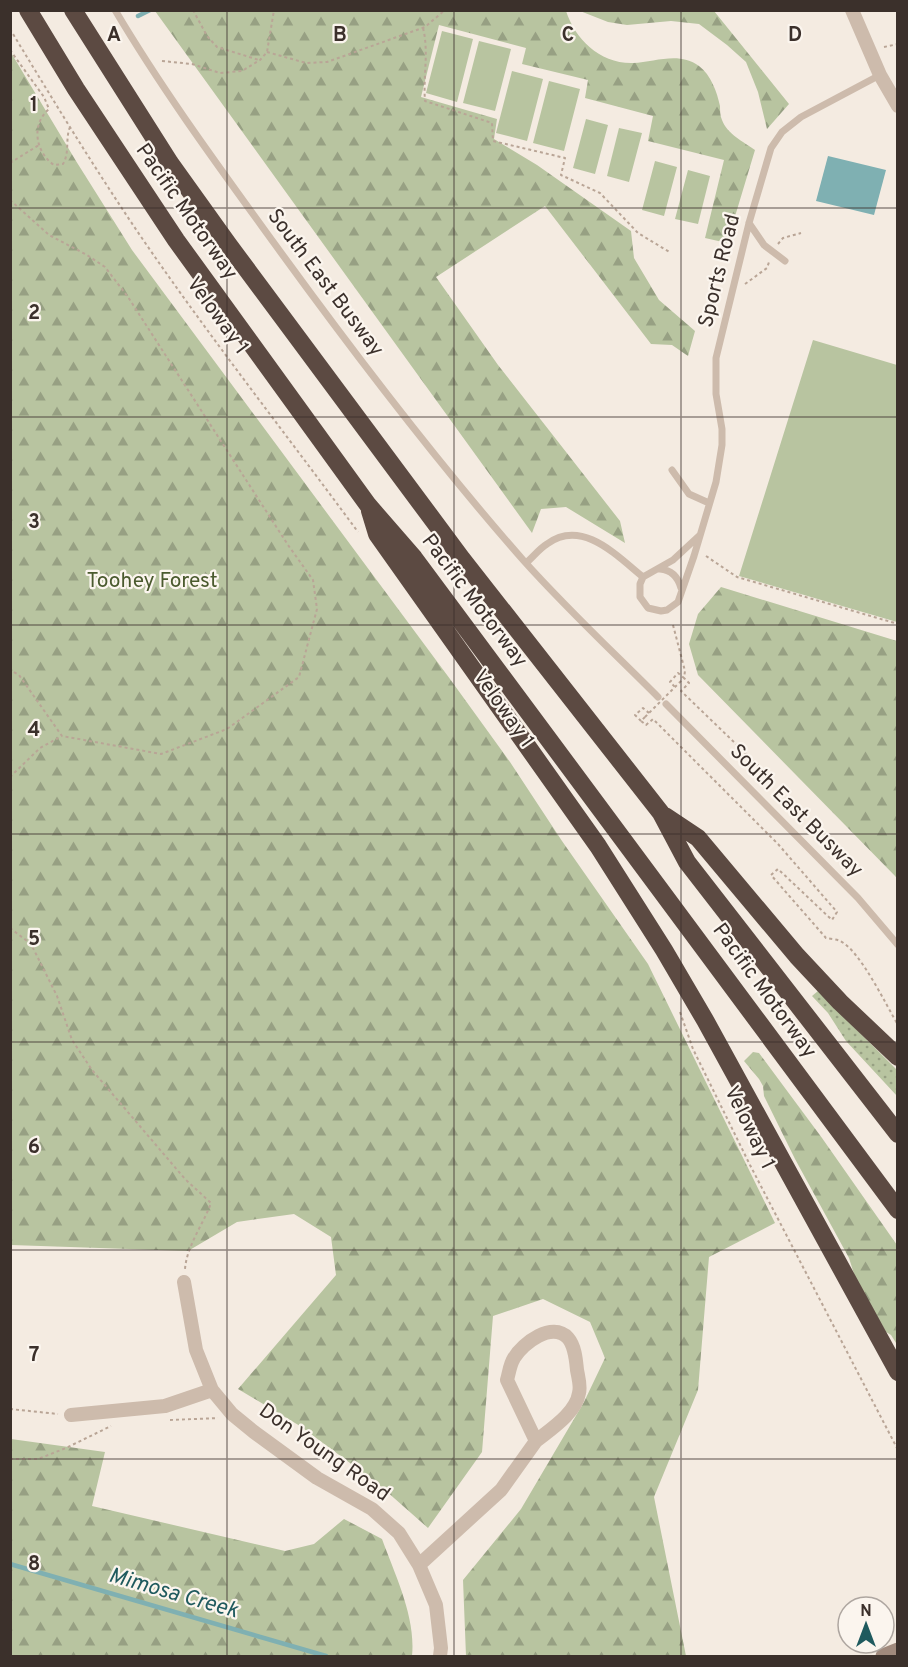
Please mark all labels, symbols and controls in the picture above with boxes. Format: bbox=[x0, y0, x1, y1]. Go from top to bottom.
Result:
text: A bbox=[107, 23, 121, 49]
text: B bbox=[333, 23, 347, 49]
text: C bbox=[562, 23, 574, 49]
text: D bbox=[788, 23, 802, 49]
text: 1 bbox=[30, 93, 38, 119]
street label: Pacific Motorway bbox=[129, 138, 243, 286]
street label: South East Busway bbox=[261, 204, 389, 362]
street label: Sports Road bbox=[693, 211, 747, 331]
street label: Veloway 1 bbox=[180, 272, 254, 360]
text: 2 bbox=[28, 301, 40, 327]
text: 3 bbox=[28, 510, 40, 536]
street label: Pacific Motorway bbox=[415, 529, 533, 673]
park label: Toohey Forest bbox=[86, 568, 218, 595]
street label: Veloway 1 bbox=[466, 665, 540, 753]
text: 4 bbox=[28, 718, 40, 744]
street label: South East Busway bbox=[723, 738, 869, 884]
street label: Pacific Motorway bbox=[706, 918, 822, 1064]
text: 5 bbox=[28, 927, 40, 953]
street label: Veloway 1 bbox=[717, 1082, 781, 1174]
text: 6 bbox=[28, 1135, 40, 1161]
text: 7 bbox=[29, 1343, 39, 1369]
street label: Don Young Road bbox=[253, 1398, 395, 1508]
text: 8 bbox=[28, 1552, 40, 1578]
water label: Mimosa Creek bbox=[105, 1563, 242, 1626]
north arrow bbox=[836, 1595, 896, 1655]
text: N bbox=[860, 1602, 872, 1622]

